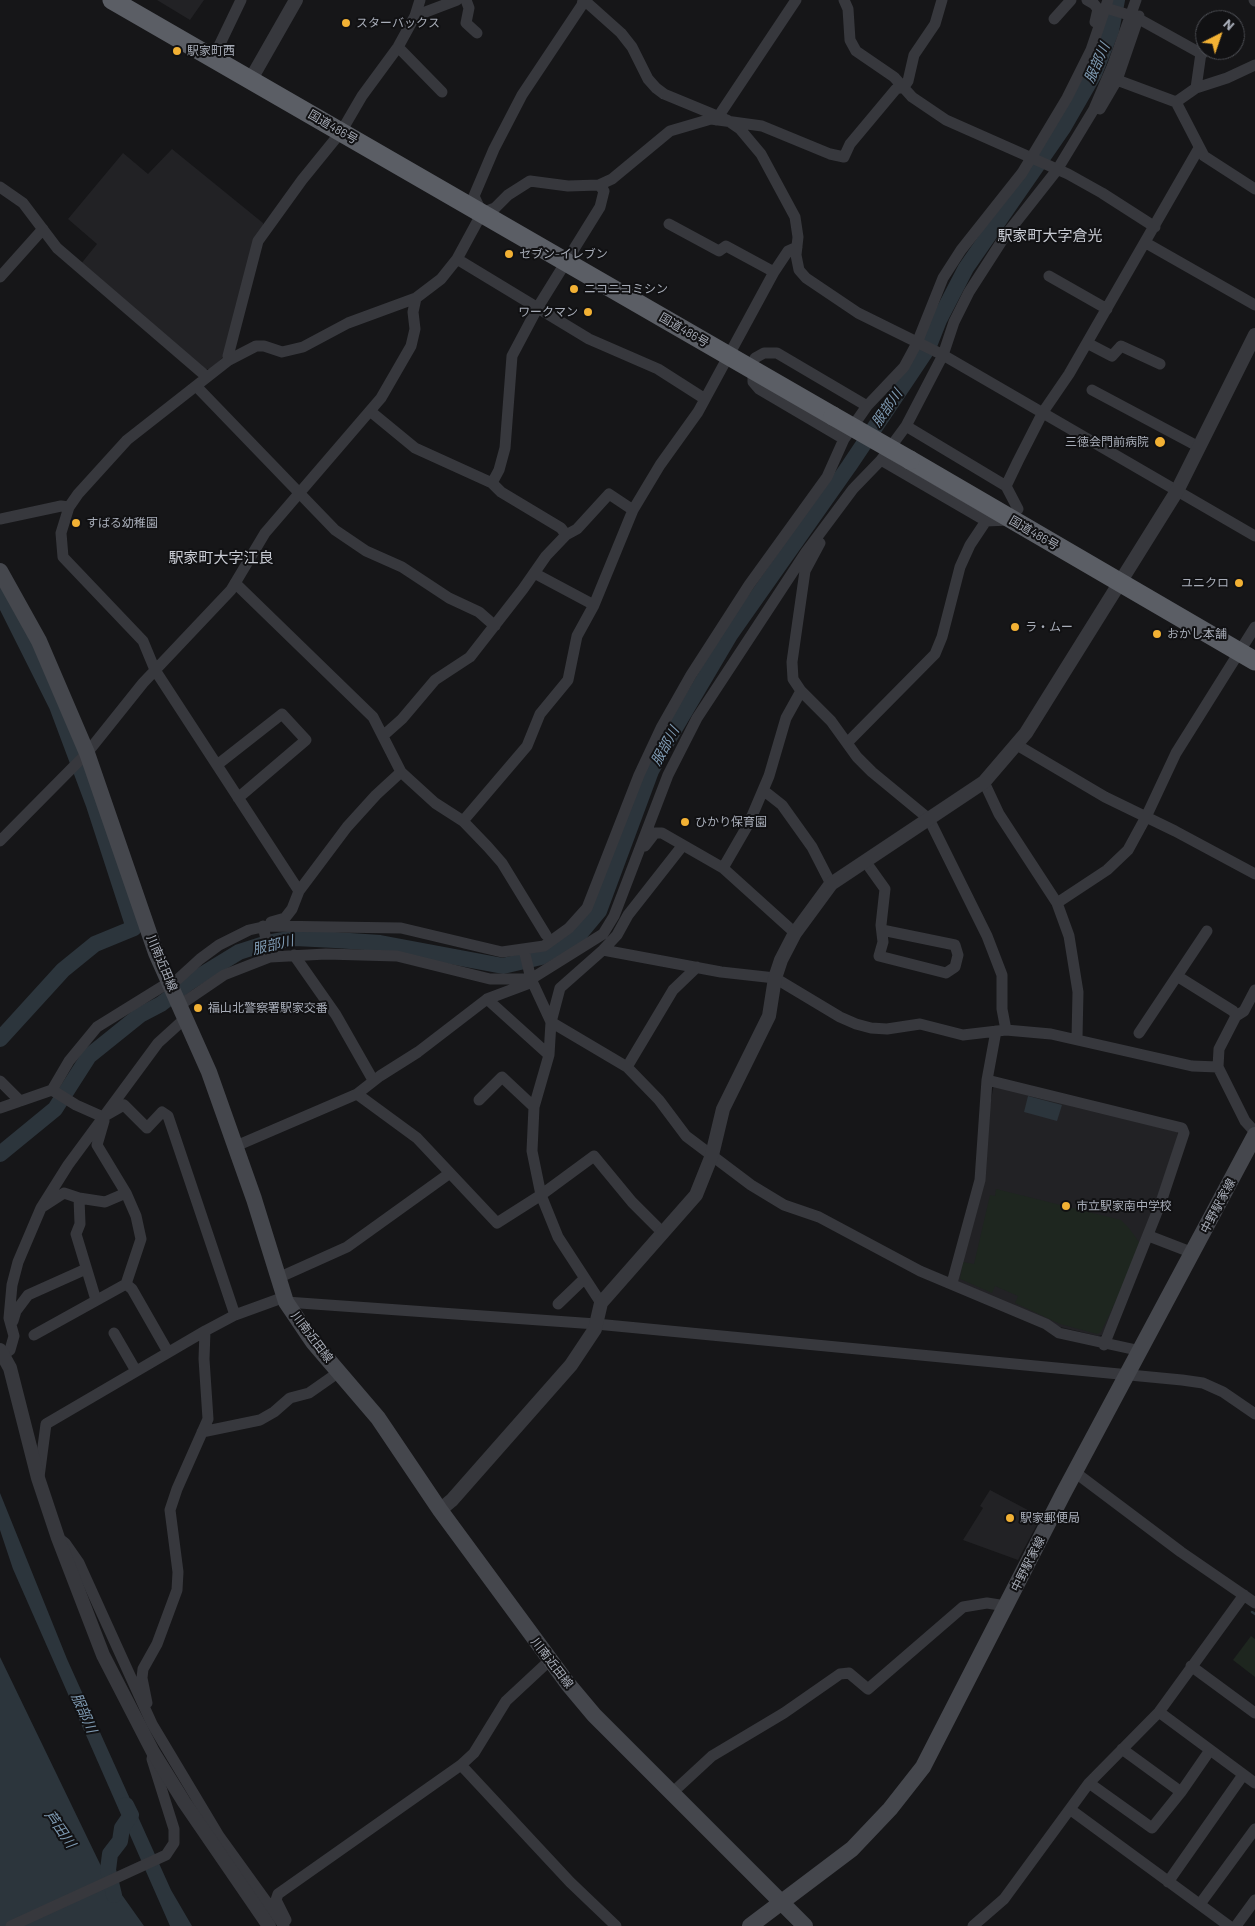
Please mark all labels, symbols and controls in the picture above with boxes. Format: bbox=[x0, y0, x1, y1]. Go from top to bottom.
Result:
north arrow bbox=[1195, 10, 1245, 60]
text: N bbox=[1220, 15, 1239, 34]
place label: スターバックス bbox=[356, 16, 440, 30]
marker: スターバックス bbox=[340, 17, 352, 29]
water label: 服部川 bbox=[1081, 40, 1113, 86]
place label: 駅家町西 bbox=[187, 44, 235, 58]
marker: 駅家町西 bbox=[171, 45, 183, 57]
street label: 国道486号 bbox=[306, 107, 360, 147]
district label: 駅家町大字倉光 bbox=[998, 227, 1102, 245]
place label: セブン-イレブン bbox=[519, 247, 608, 261]
marker: セブン-イレブン bbox=[503, 248, 515, 260]
place label: ニコニコミシン bbox=[584, 282, 668, 296]
marker: ニコニコミシン bbox=[568, 283, 580, 295]
place label: ワークマン bbox=[518, 305, 578, 319]
marker: ワークマン bbox=[582, 306, 594, 318]
street label: 国道486号 bbox=[657, 310, 711, 350]
water label: 服部川 bbox=[868, 386, 906, 430]
place label: 三徳会門前病院 bbox=[1065, 435, 1149, 449]
marker: 三徳会門前病院 bbox=[1153, 435, 1167, 449]
street label: 国道486号 bbox=[1007, 513, 1061, 553]
place label: すばる幼稚園 bbox=[86, 516, 158, 530]
marker: すばる幼稚園 bbox=[70, 517, 82, 529]
district label: 駅家町大字江良 bbox=[169, 549, 273, 567]
place label: ユニクロ bbox=[1181, 576, 1229, 590]
marker: ユニクロ bbox=[1233, 577, 1245, 589]
place label: ラ・ムー bbox=[1025, 620, 1073, 634]
marker: ラ・ムー bbox=[1009, 621, 1021, 633]
place label: おかし本舗 bbox=[1167, 627, 1227, 641]
marker: おかし本舗 bbox=[1151, 628, 1163, 640]
water label: 服部川 bbox=[647, 724, 683, 768]
place label: ひかり保育園 bbox=[695, 815, 767, 829]
marker: ひかり保育園 bbox=[679, 816, 691, 828]
water label: 服部川 bbox=[251, 932, 295, 958]
street label: 川南近田線 bbox=[144, 933, 180, 993]
place label: 福山北警察署駅家交番 bbox=[208, 1001, 328, 1015]
marker: 福山北警察署駅家交番 bbox=[192, 1002, 204, 1014]
street label: 中野駅家線 bbox=[1198, 1176, 1238, 1236]
place label: 市立駅家南中学校 bbox=[1076, 1199, 1172, 1213]
marker: 市立駅家南中学校 bbox=[1060, 1200, 1072, 1212]
street label: 川南近田線 bbox=[288, 1309, 336, 1365]
place label: 駅家郵便局 bbox=[1020, 1511, 1080, 1525]
marker: 駅家郵便局 bbox=[1004, 1512, 1016, 1524]
street label: 中野駅家線 bbox=[1008, 1534, 1048, 1594]
street label: 川南近田線 bbox=[528, 1635, 576, 1691]
water label: 服部川 bbox=[68, 1690, 100, 1736]
water label: 芦田川 bbox=[41, 1807, 79, 1851]

